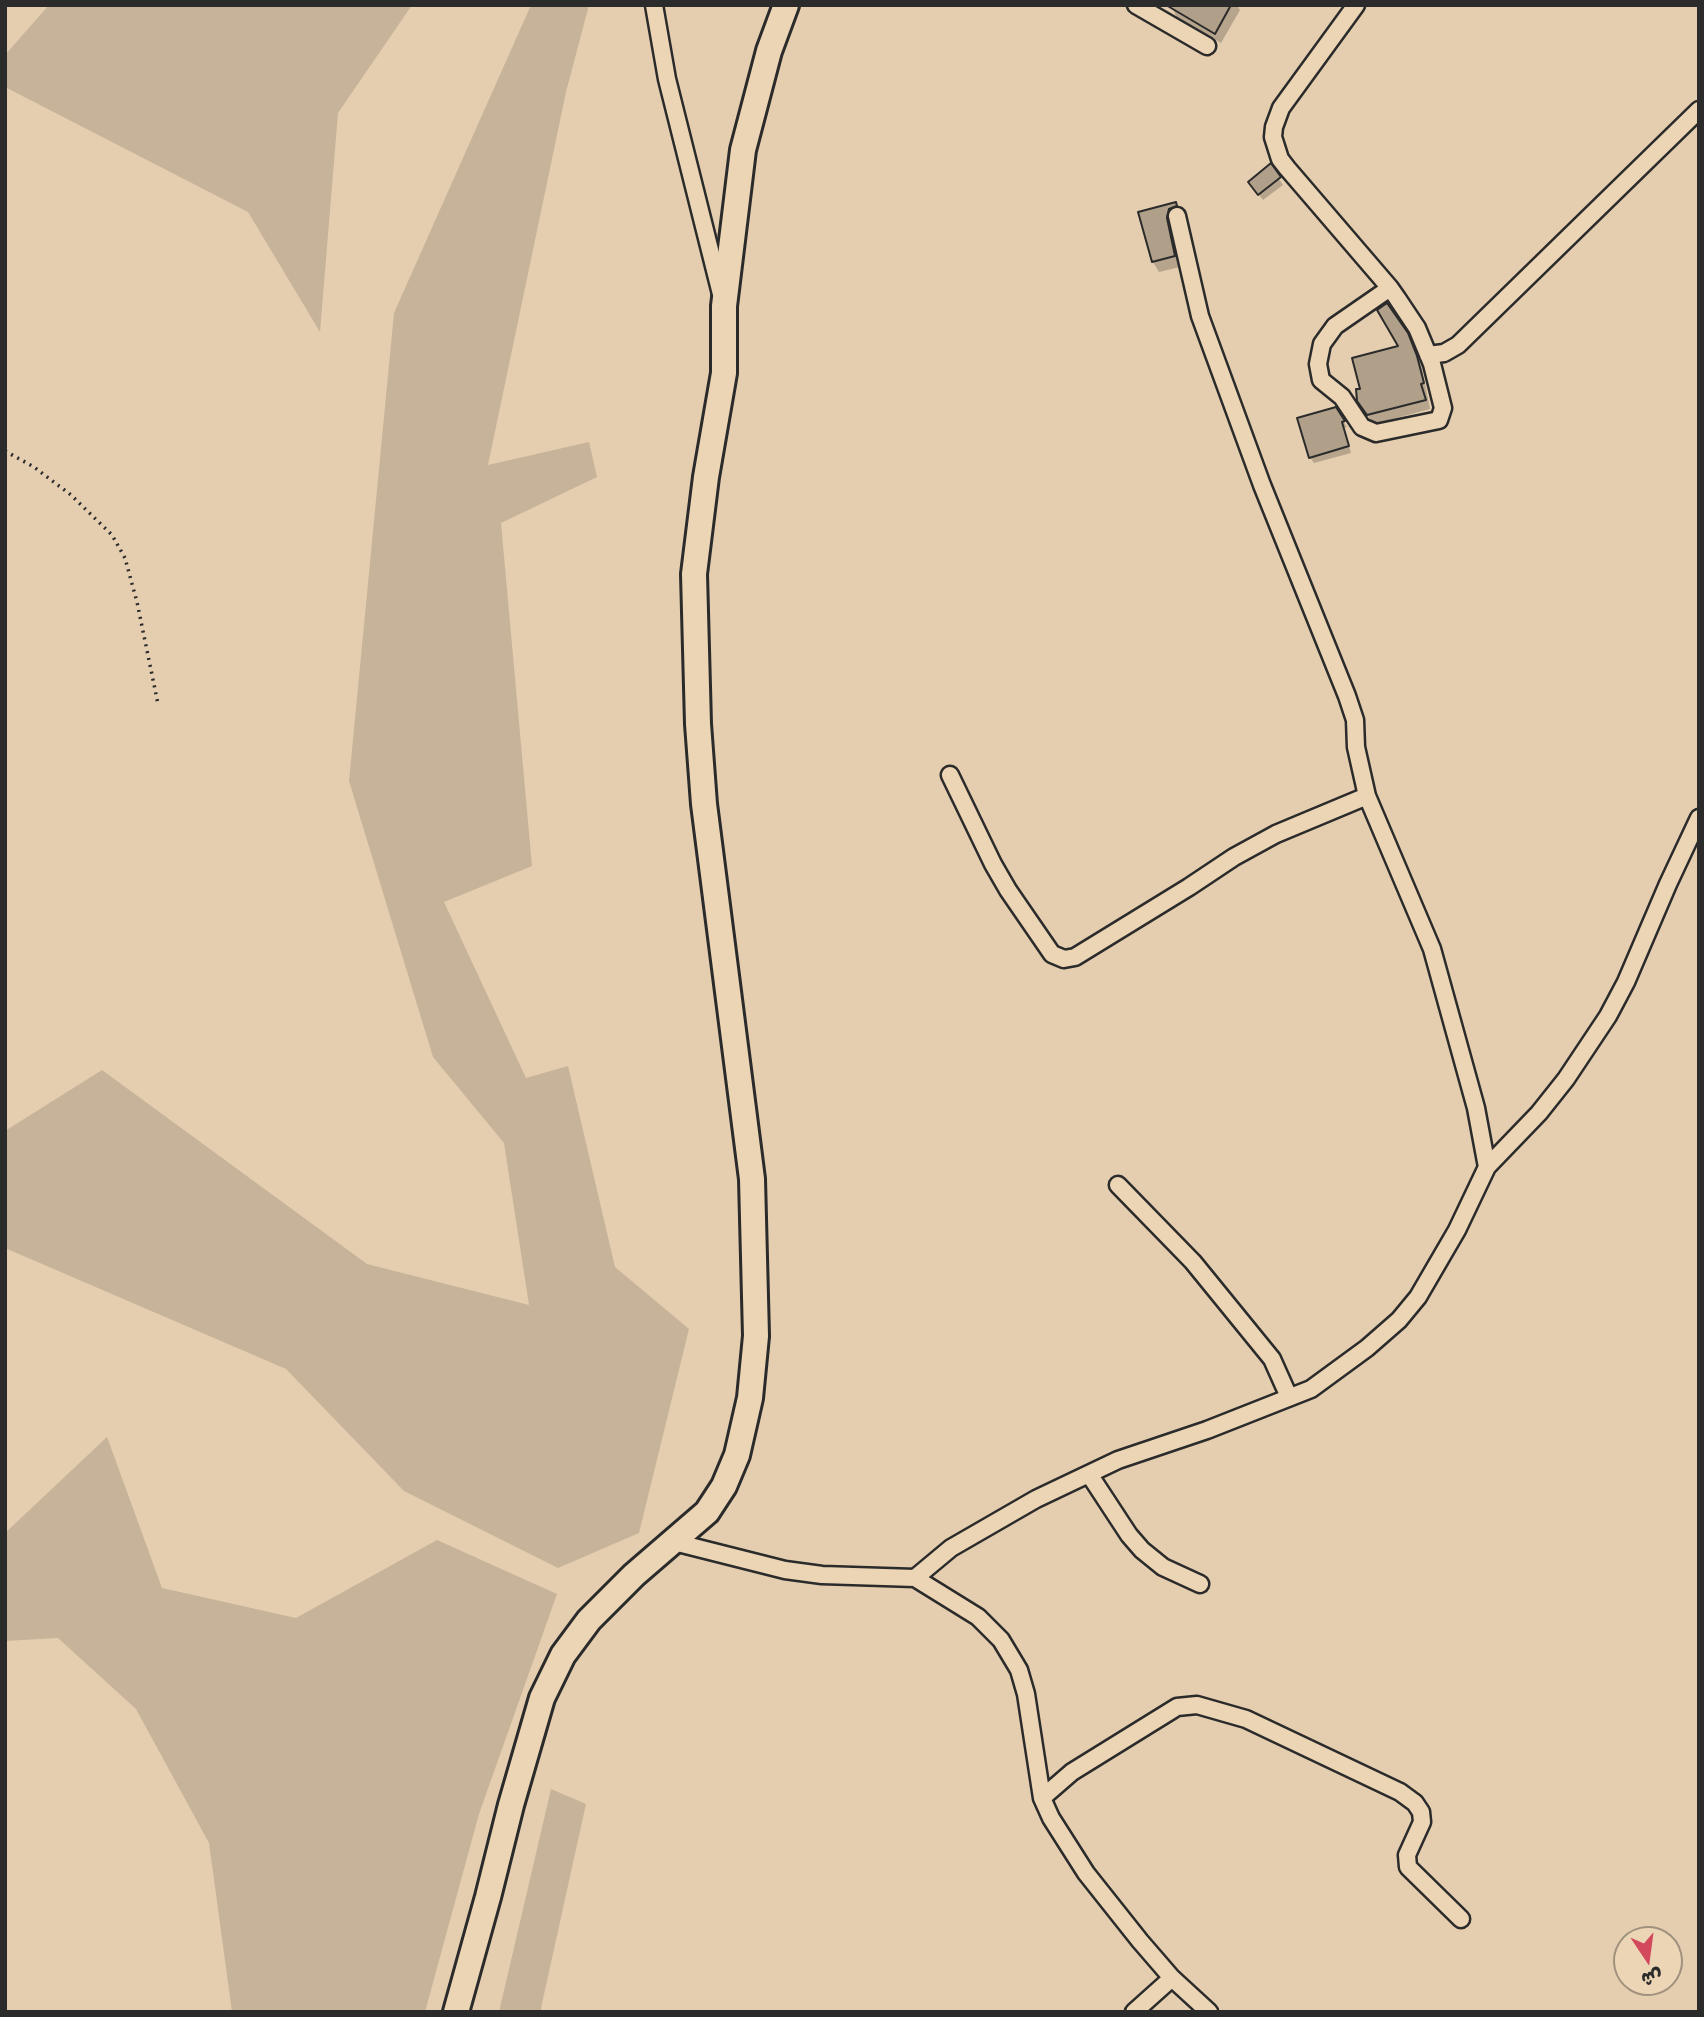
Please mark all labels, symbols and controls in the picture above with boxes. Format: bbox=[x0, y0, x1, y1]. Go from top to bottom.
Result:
north arrow bbox=[1613, 1926, 1683, 1996]
text: ش bbox=[1639, 1964, 1666, 1996]

